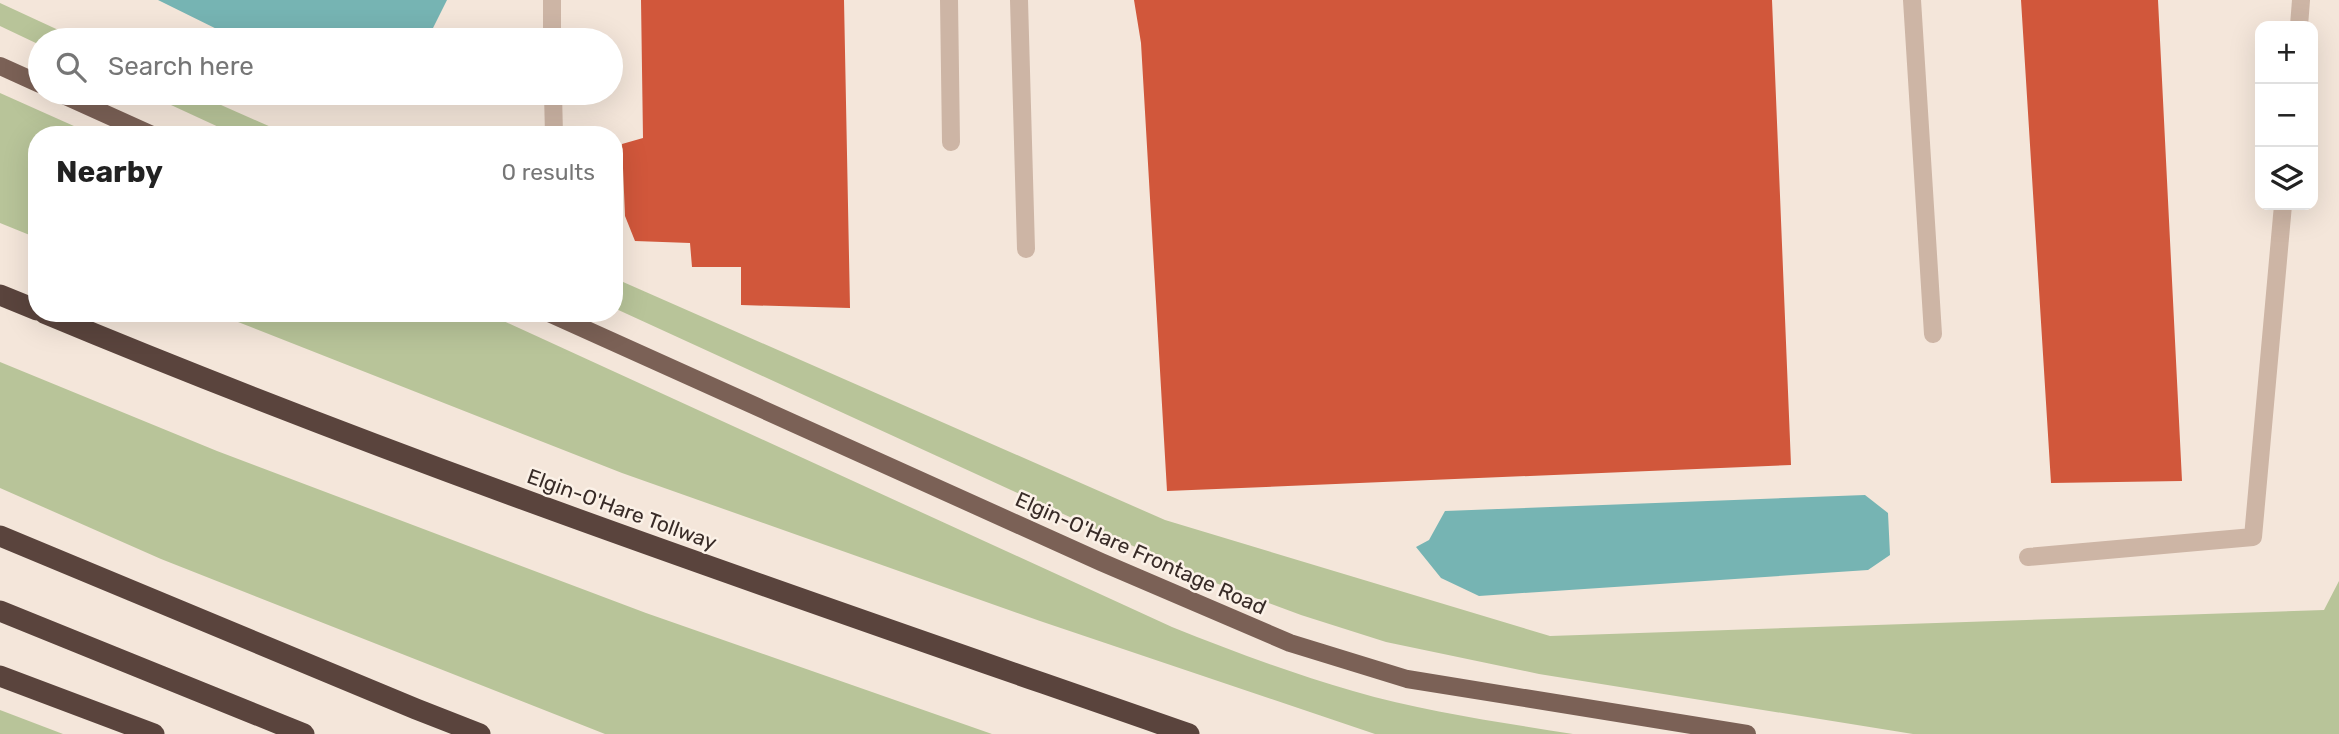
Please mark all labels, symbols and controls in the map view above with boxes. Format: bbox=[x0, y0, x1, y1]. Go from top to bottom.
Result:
map controls bbox=[2255, 21, 2318, 210]
button: + bbox=[2255, 21, 2318, 84]
search box bbox=[28, 28, 623, 105]
icon: search bbox=[52, 48, 90, 86]
text: Search here bbox=[108, 51, 254, 82]
button: − bbox=[2255, 84, 2318, 147]
button: layers bbox=[2255, 147, 2318, 210]
text: Nearby bbox=[56, 154, 163, 190]
text: 0 results bbox=[501, 158, 595, 186]
street label: Elgin-O'Hare Tollway bbox=[524, 463, 721, 555]
street label: Elgin-O'Hare Frontage Road bbox=[1012, 486, 1270, 620]

